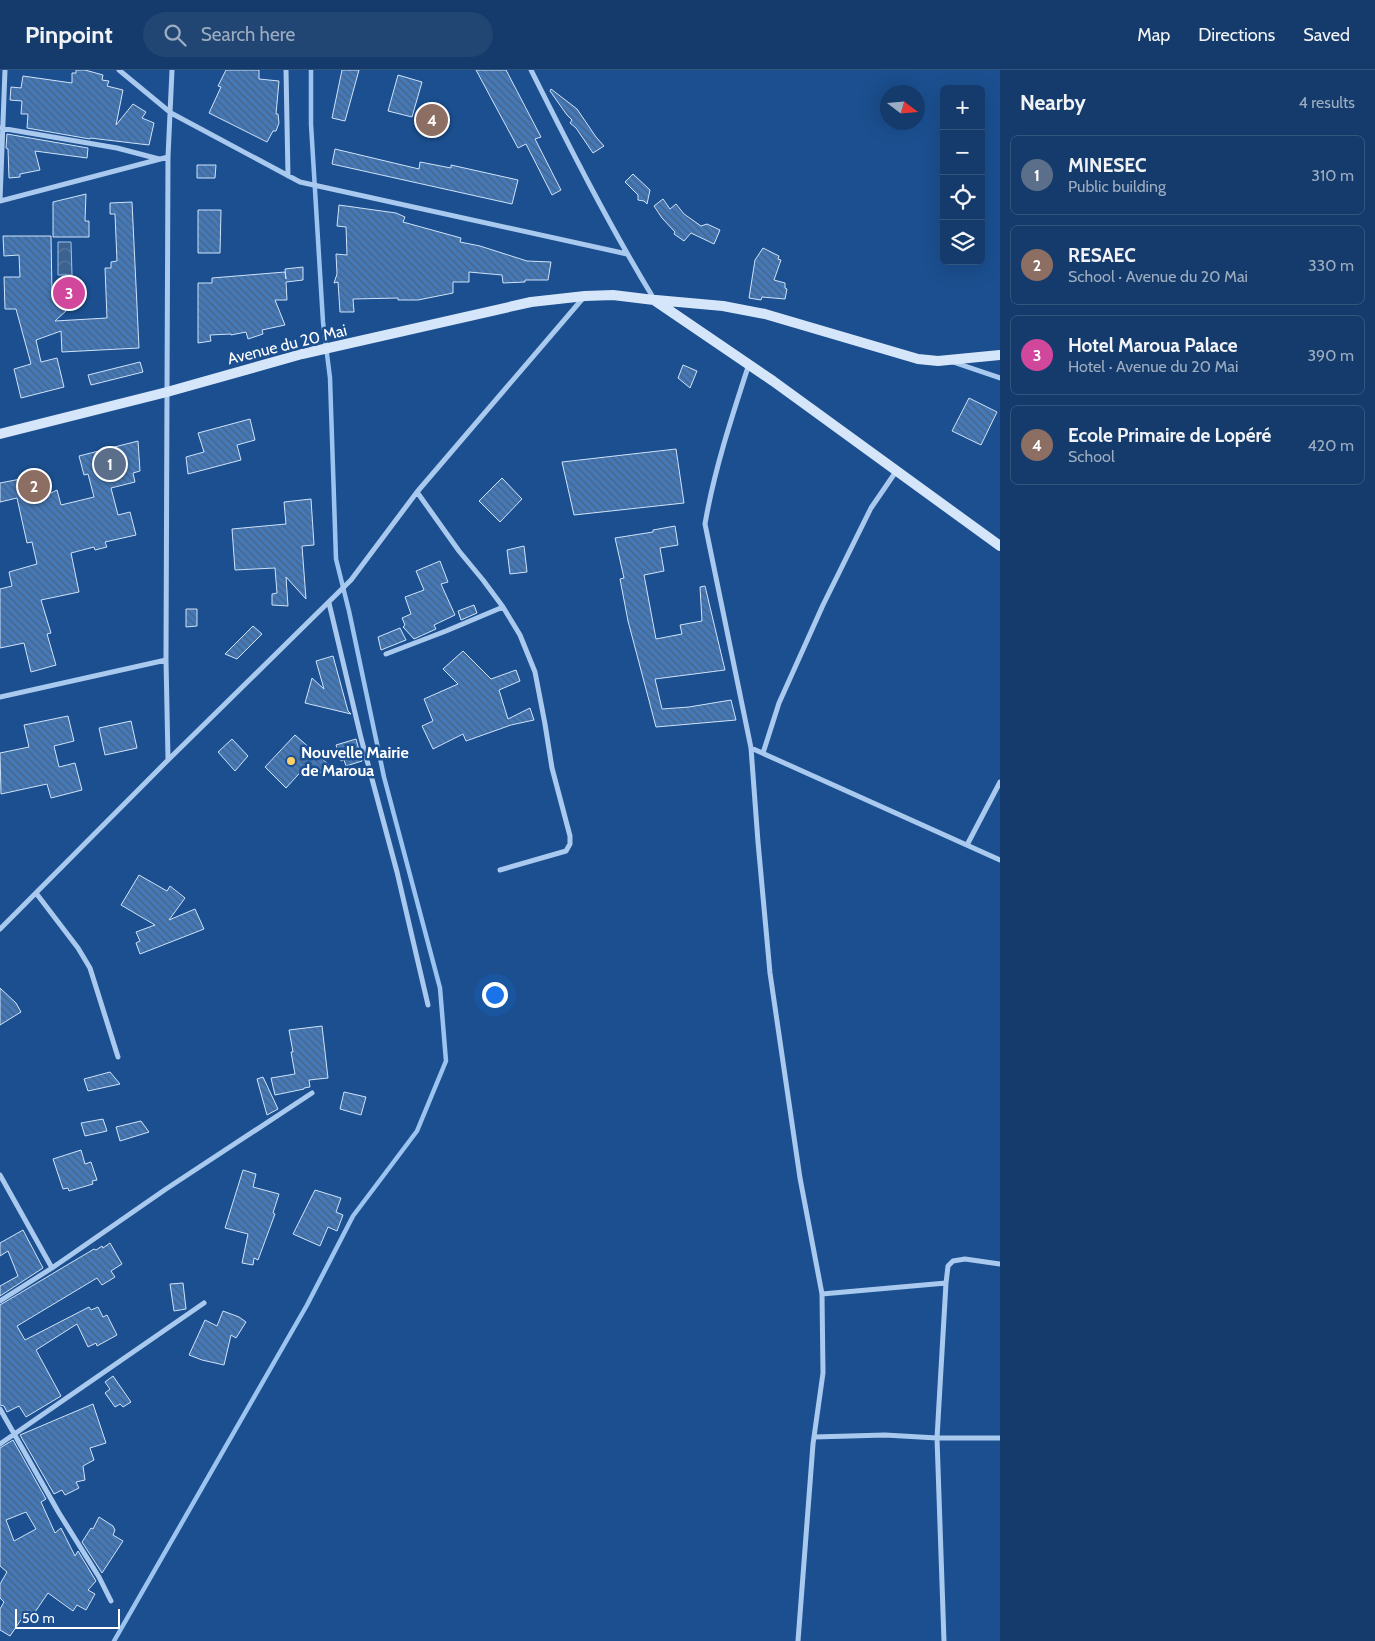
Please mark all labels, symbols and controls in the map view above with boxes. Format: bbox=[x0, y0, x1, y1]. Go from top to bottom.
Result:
search box bbox=[143, 12, 493, 57]
text: Pinpoint bbox=[25, 20, 113, 49]
icon: search bbox=[161, 21, 189, 49]
text: Search here bbox=[201, 23, 295, 46]
text: Map bbox=[1137, 24, 1170, 46]
text: Directions bbox=[1198, 24, 1275, 46]
text: Saved bbox=[1303, 24, 1350, 46]
north arrow bbox=[880, 85, 925, 130]
map controls bbox=[940, 85, 985, 265]
button: + bbox=[940, 85, 985, 130]
text: Nearby bbox=[1020, 90, 1086, 115]
text: 4 results bbox=[1298, 93, 1355, 112]
pin: 4 bbox=[416, 101, 448, 139]
button: − bbox=[940, 130, 985, 175]
text: MINESEC bbox=[1068, 154, 1147, 177]
text: 1 bbox=[1034, 166, 1040, 185]
text: 310 m bbox=[1311, 166, 1354, 185]
button: locate bbox=[940, 175, 985, 220]
text: Public building bbox=[1068, 177, 1166, 196]
button: layers bbox=[940, 220, 985, 265]
text: RESAEC bbox=[1068, 244, 1136, 267]
text: 2 bbox=[1033, 256, 1041, 275]
text: 330 m bbox=[1308, 256, 1354, 275]
text: School · Avenue du 20 Mai bbox=[1068, 267, 1248, 286]
pin: 3 bbox=[53, 274, 85, 312]
street label: Avenue du 20 Mai bbox=[225, 320, 349, 368]
text: Hotel Maroua Palace bbox=[1068, 334, 1238, 357]
text: 3 bbox=[1033, 346, 1041, 365]
text: 390 m bbox=[1307, 346, 1354, 365]
text: Hotel · Avenue du 20 Mai bbox=[1068, 357, 1238, 376]
text: Ecole Primaire de Lopéré bbox=[1068, 424, 1271, 447]
text: 4 bbox=[1032, 436, 1042, 455]
text: 420 m bbox=[1308, 436, 1354, 455]
pin: 1 bbox=[94, 445, 126, 483]
text: School bbox=[1068, 447, 1115, 466]
pin: 2 bbox=[18, 467, 50, 505]
place label: Nouvelle Mairie de Maroua bbox=[301, 743, 409, 780]
marker: Nouvelle Mairie de Maroua bbox=[285, 755, 297, 767]
your location bbox=[482, 982, 508, 1008]
scale bar bbox=[15, 1606, 120, 1629]
text: 50 m bbox=[22, 1609, 55, 1627]

